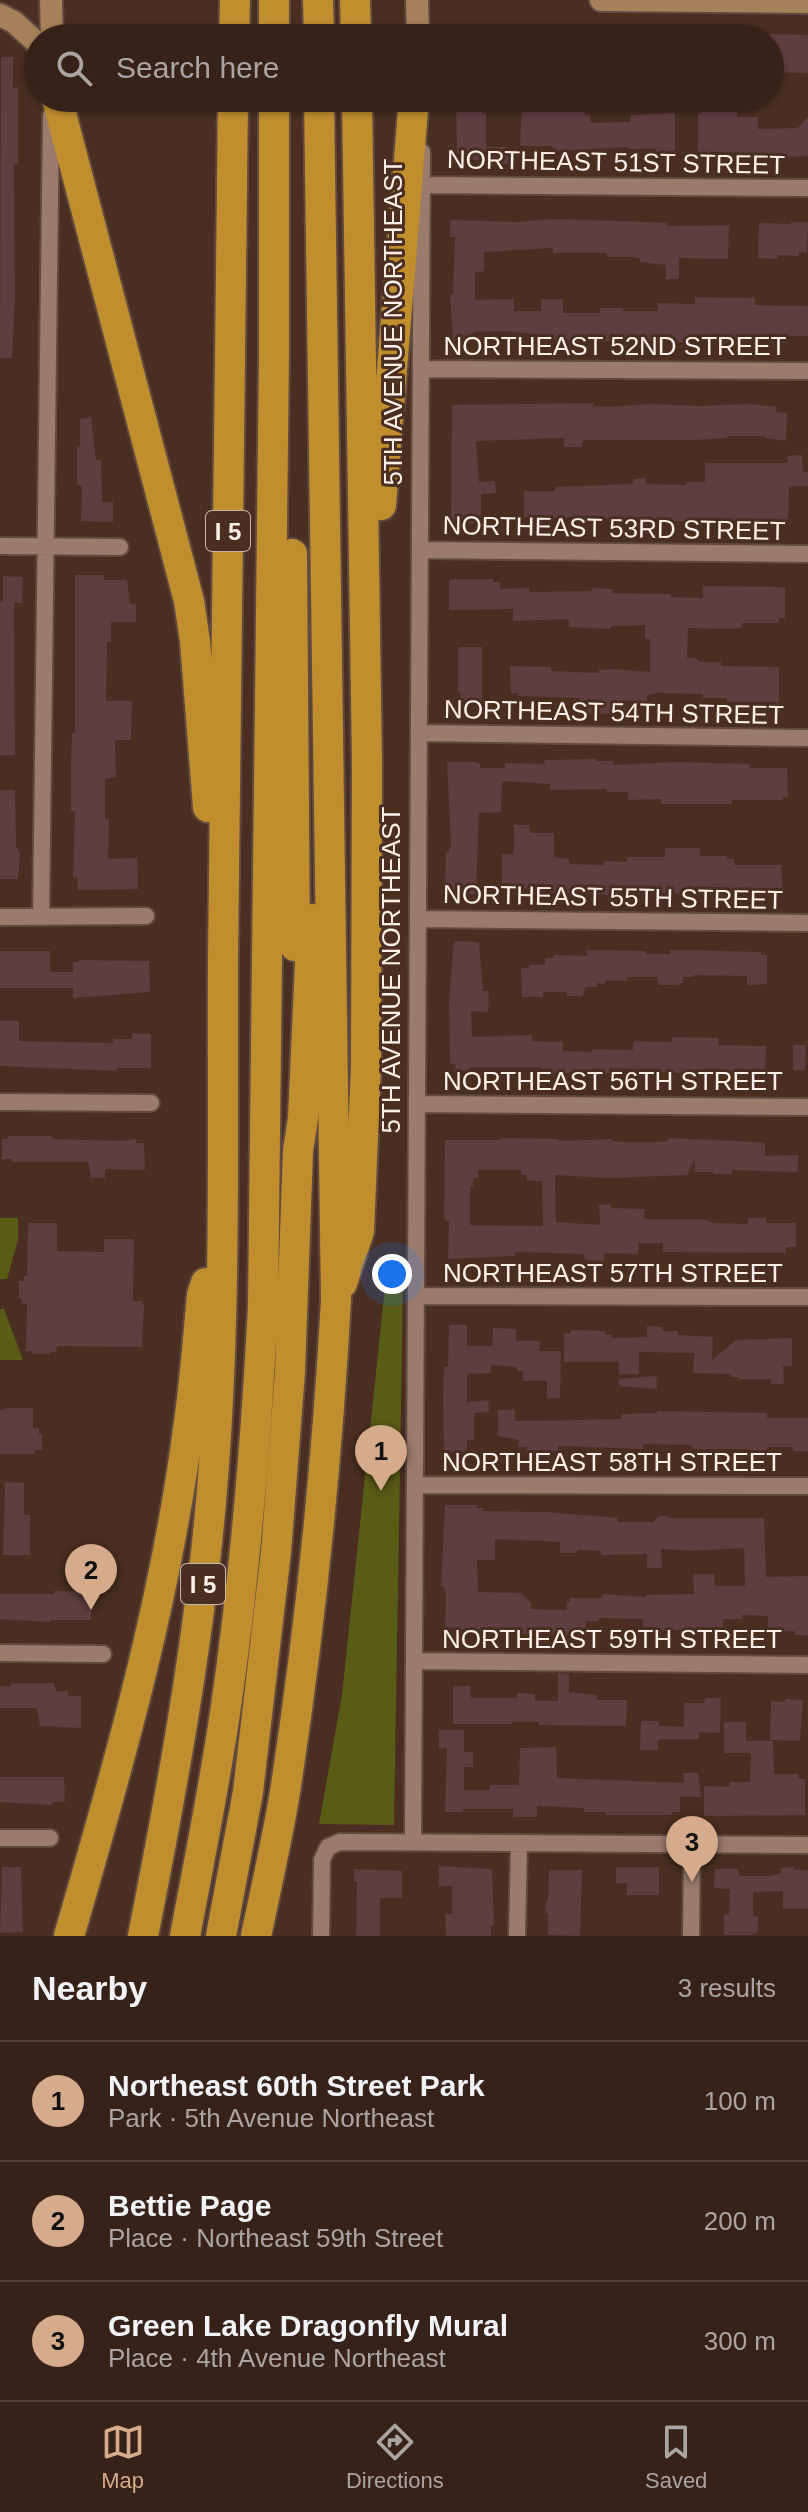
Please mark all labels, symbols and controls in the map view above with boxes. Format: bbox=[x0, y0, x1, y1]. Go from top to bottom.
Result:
search box bbox=[24, 24, 784, 112]
icon: search bbox=[52, 46, 96, 90]
text: Search here bbox=[116, 51, 279, 84]
street label: NORTHEAST 51ST STREET bbox=[447, 144, 785, 180]
street label: 5TH AVENUE NORTHEAST bbox=[378, 158, 408, 486]
street label: NORTHEAST 52ND STREET bbox=[444, 331, 787, 361]
street label: NORTHEAST 53RD STREET bbox=[442, 510, 786, 546]
road number: I 5 bbox=[206, 511, 250, 551]
street label: NORTHEAST 54TH STREET bbox=[444, 694, 784, 730]
street label: 5TH AVENUE NORTHEAST bbox=[376, 806, 406, 1134]
street label: NORTHEAST 55TH STREET bbox=[443, 879, 783, 915]
street label: NORTHEAST 56TH STREET bbox=[443, 1066, 783, 1096]
your location bbox=[372, 1254, 412, 1294]
street label: NORTHEAST 57TH STREET bbox=[443, 1258, 783, 1288]
pin: 1 bbox=[355, 1425, 407, 1491]
street label: NORTHEAST 58TH STREET bbox=[442, 1447, 782, 1477]
pin: 2 bbox=[65, 1544, 117, 1610]
road number: I 5 bbox=[181, 1564, 225, 1604]
street label: NORTHEAST 59TH STREET bbox=[442, 1624, 782, 1654]
pin: 3 bbox=[666, 1816, 718, 1882]
text: Nearby bbox=[32, 1969, 147, 2007]
text: 3 results bbox=[678, 1973, 776, 2003]
text: Northeast 60th Street Park bbox=[108, 2069, 485, 2102]
text: 1 bbox=[51, 2086, 65, 2116]
text: 100 m bbox=[704, 2086, 776, 2116]
text: Park · 5th Avenue Northeast bbox=[108, 2103, 434, 2133]
text: Bettie Page bbox=[108, 2189, 271, 2222]
text: 2 bbox=[51, 2206, 65, 2236]
text: 200 m bbox=[704, 2206, 776, 2236]
text: Place · Northeast 59th Street bbox=[108, 2223, 443, 2253]
text: Green Lake Dragonfly Mural bbox=[108, 2309, 508, 2342]
text: 3 bbox=[51, 2326, 65, 2356]
text: 300 m bbox=[704, 2326, 776, 2356]
text: Place · 4th Avenue Northeast bbox=[108, 2343, 446, 2373]
tab: Map bbox=[101, 2420, 145, 2494]
tab: Directions bbox=[346, 2420, 444, 2494]
tab: Saved bbox=[645, 2420, 707, 2494]

